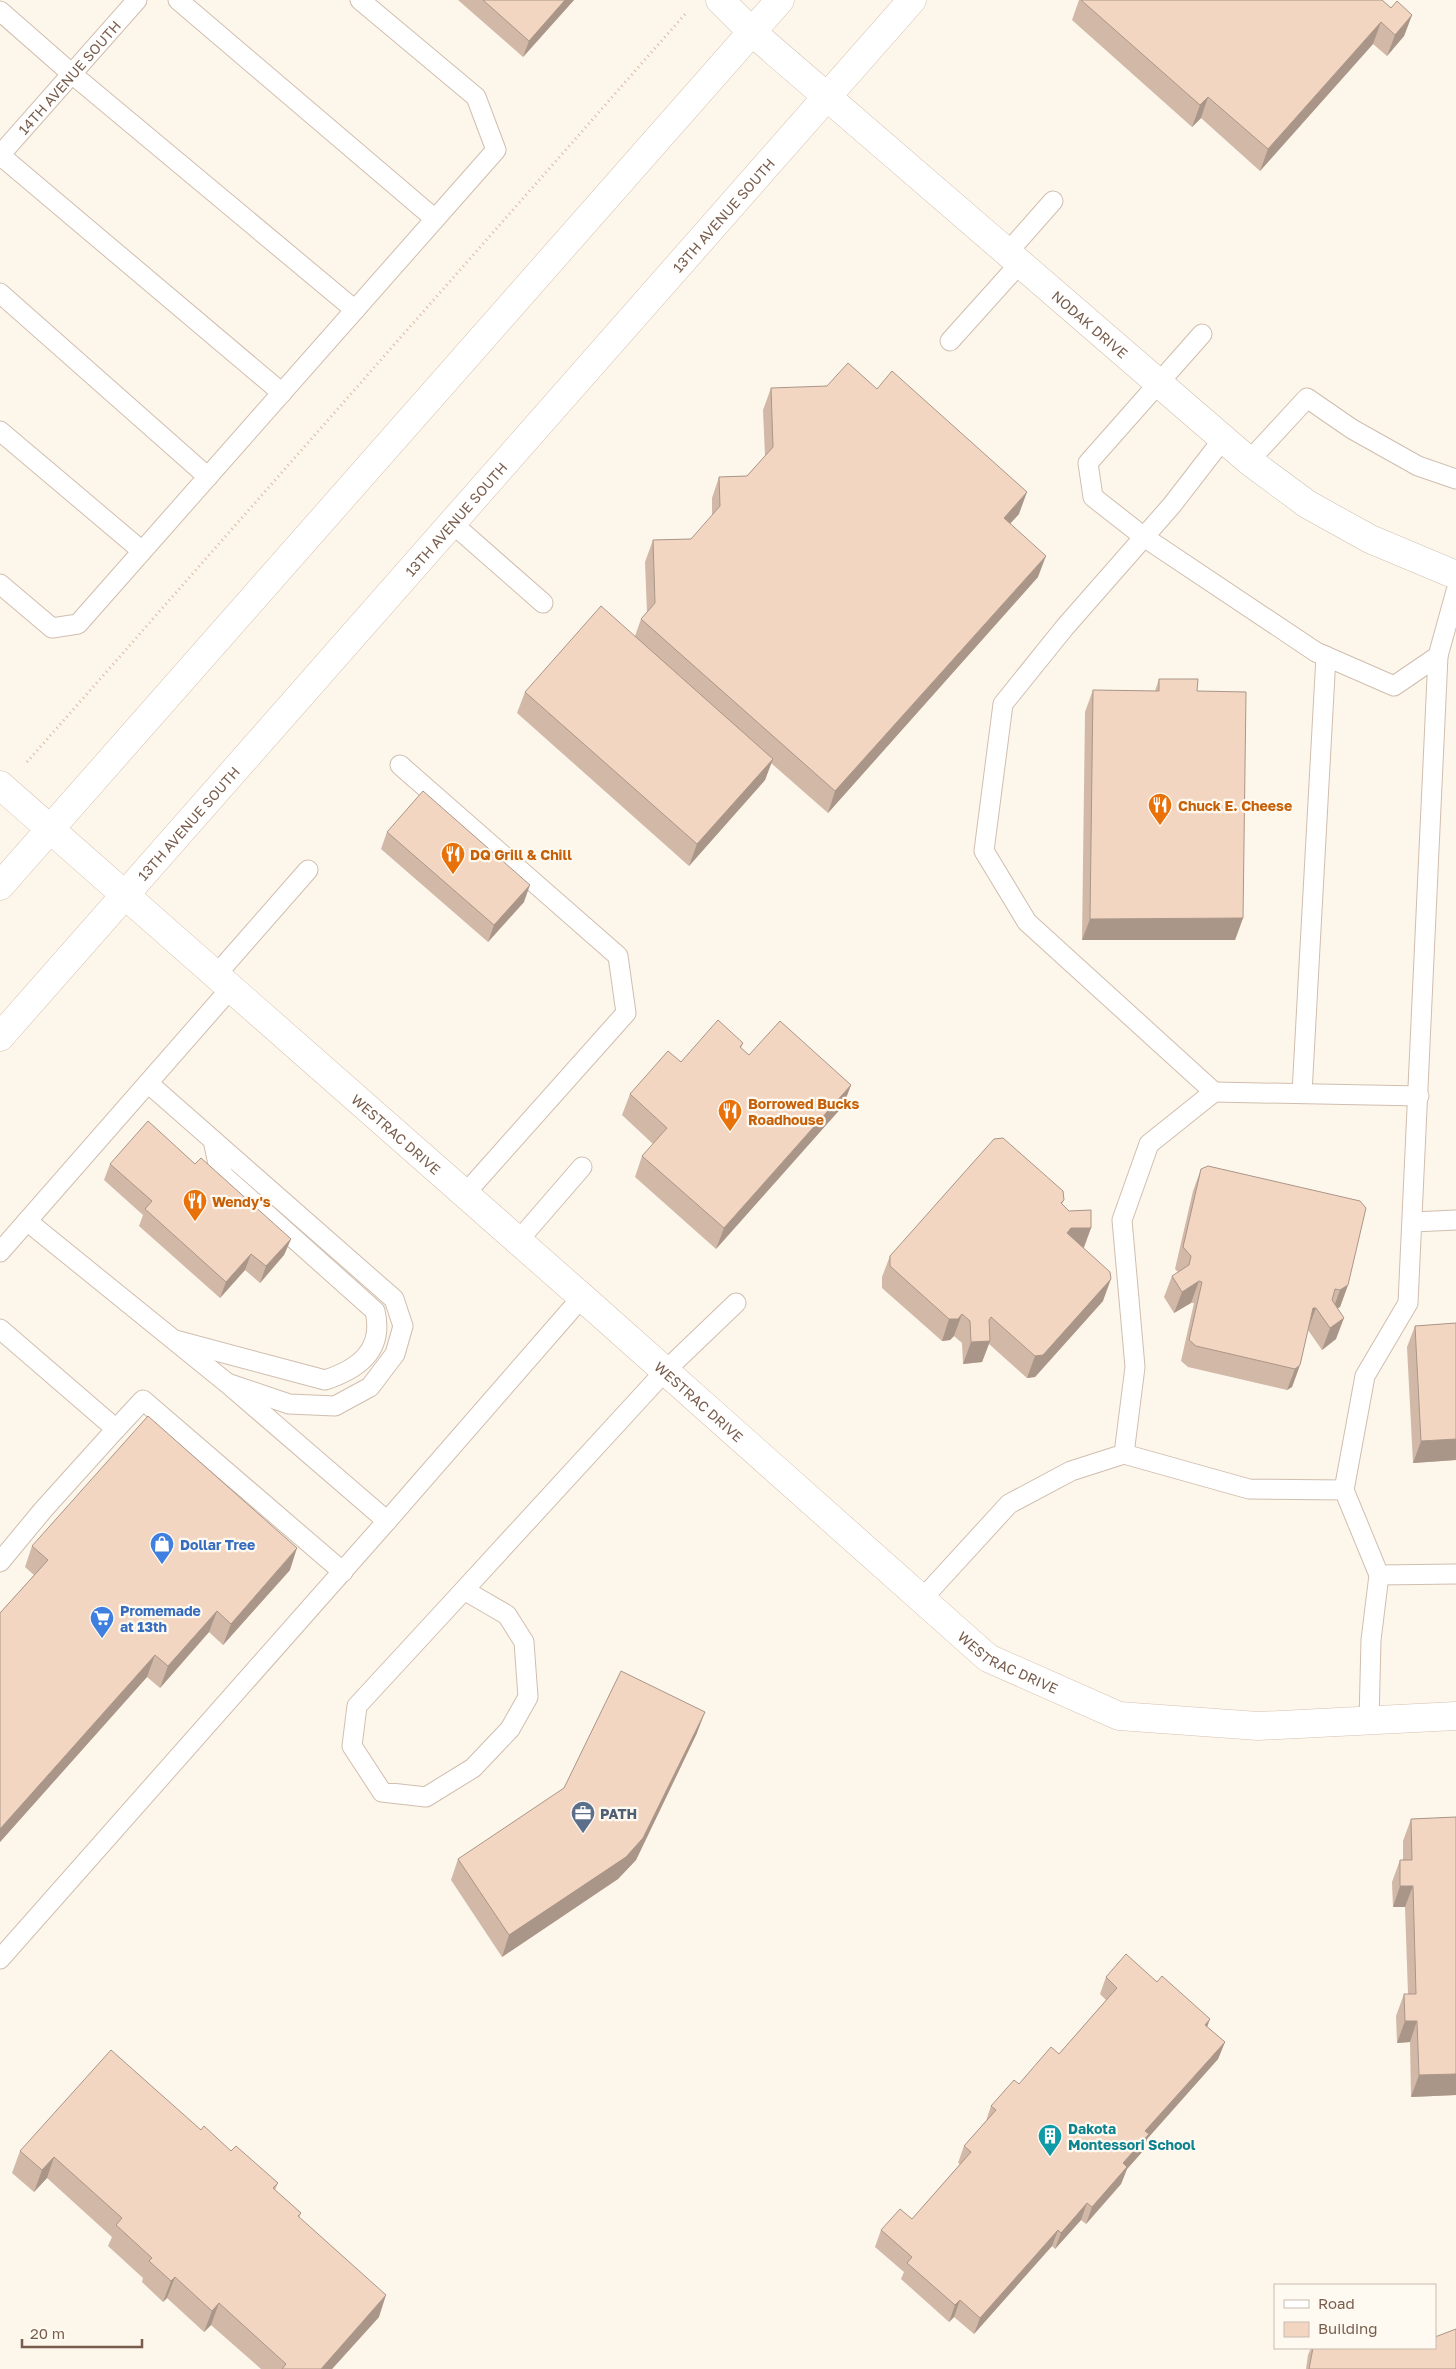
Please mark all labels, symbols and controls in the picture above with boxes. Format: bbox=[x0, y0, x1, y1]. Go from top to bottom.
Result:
street label: 14TH AVENUE SOUTH bbox=[14, 17, 124, 137]
street label: 13TH AVENUE SOUTH bbox=[669, 154, 778, 275]
street label: NODAK DRIVE bbox=[1049, 287, 1132, 361]
street label: 13TH AVENUE SOUTH bbox=[401, 459, 510, 579]
street label: 13TH AVENUE SOUTH bbox=[134, 763, 243, 883]
restaurant icon: Chuck E. Cheese bbox=[1147, 792, 1173, 826]
place label: Chuck E. Cheese bbox=[1178, 797, 1292, 814]
restaurant icon: DQ Grill & Chill bbox=[440, 841, 466, 875]
place label: DQ Grill & Chill bbox=[470, 846, 572, 863]
street label: WESTRAC DRIVE bbox=[348, 1090, 444, 1177]
place label: Borrowed Bucks Roadhouse bbox=[748, 1095, 860, 1128]
restaurant icon: Borrowed Bucks Roadhouse bbox=[717, 1098, 743, 1132]
restaurant icon: Wendy's bbox=[182, 1188, 208, 1222]
place label: Wendy's bbox=[212, 1193, 271, 1210]
street label: WESTRAC DRIVE bbox=[651, 1357, 747, 1445]
shop icon: Dollar Tree bbox=[149, 1531, 175, 1565]
place label: Dollar Tree bbox=[180, 1536, 255, 1553]
place label: Promemade at 13th bbox=[120, 1602, 201, 1635]
supermarket icon: Promemade at 13th bbox=[89, 1605, 115, 1639]
street label: WESTRAC DRIVE bbox=[955, 1627, 1061, 1697]
office icon: PATH bbox=[570, 1800, 596, 1834]
place label: PATH bbox=[600, 1805, 637, 1822]
place label: Dakota Montessori School bbox=[1068, 2120, 1196, 2153]
building icon: Dakota Montessori School bbox=[1037, 2123, 1063, 2157]
legend bbox=[1274, 2284, 1436, 2349]
text: Road bbox=[1318, 2294, 1355, 2312]
scale bar bbox=[22, 2316, 142, 2348]
text: Building bbox=[1318, 2319, 1378, 2337]
text: 20 m bbox=[30, 2324, 65, 2342]

